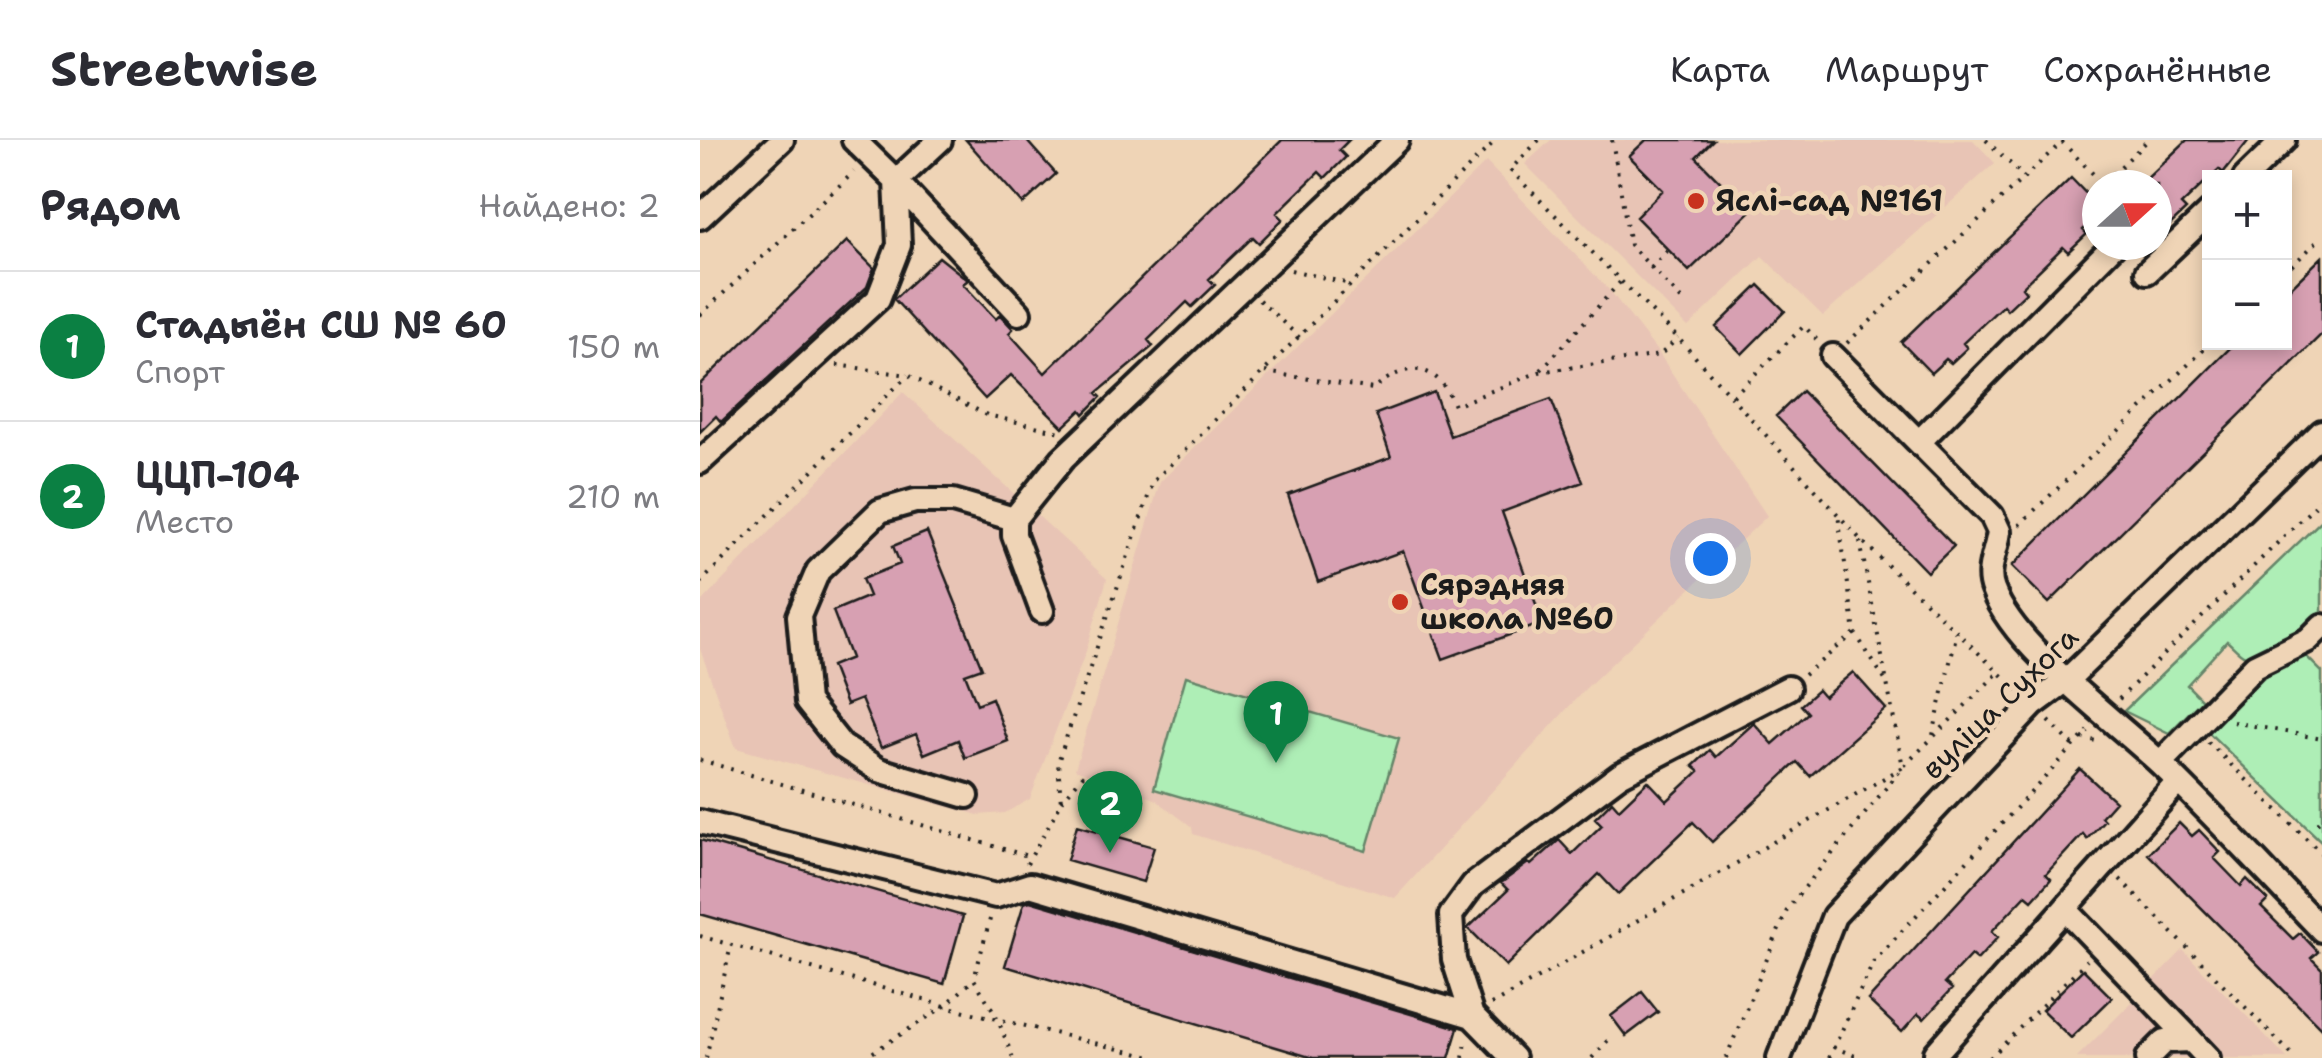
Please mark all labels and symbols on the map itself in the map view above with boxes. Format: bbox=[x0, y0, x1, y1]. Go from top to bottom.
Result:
north arrow bbox=[2082, 170, 2172, 260]
place label: Яслі-сад №161 bbox=[1716, 180, 1943, 221]
marker: Яслі-сад №161 bbox=[1685, 190, 1707, 212]
your location bbox=[1685, 533, 1736, 584]
place label: Сярэдняя школа №60 bbox=[1420, 564, 1614, 639]
marker: Сярэдняя школа №60 bbox=[1389, 591, 1411, 613]
street label: вуліца Сухога bbox=[1912, 617, 2087, 788]
pin: 1 bbox=[1244, 680, 1308, 763]
pin: 2 bbox=[1078, 770, 1142, 853]

